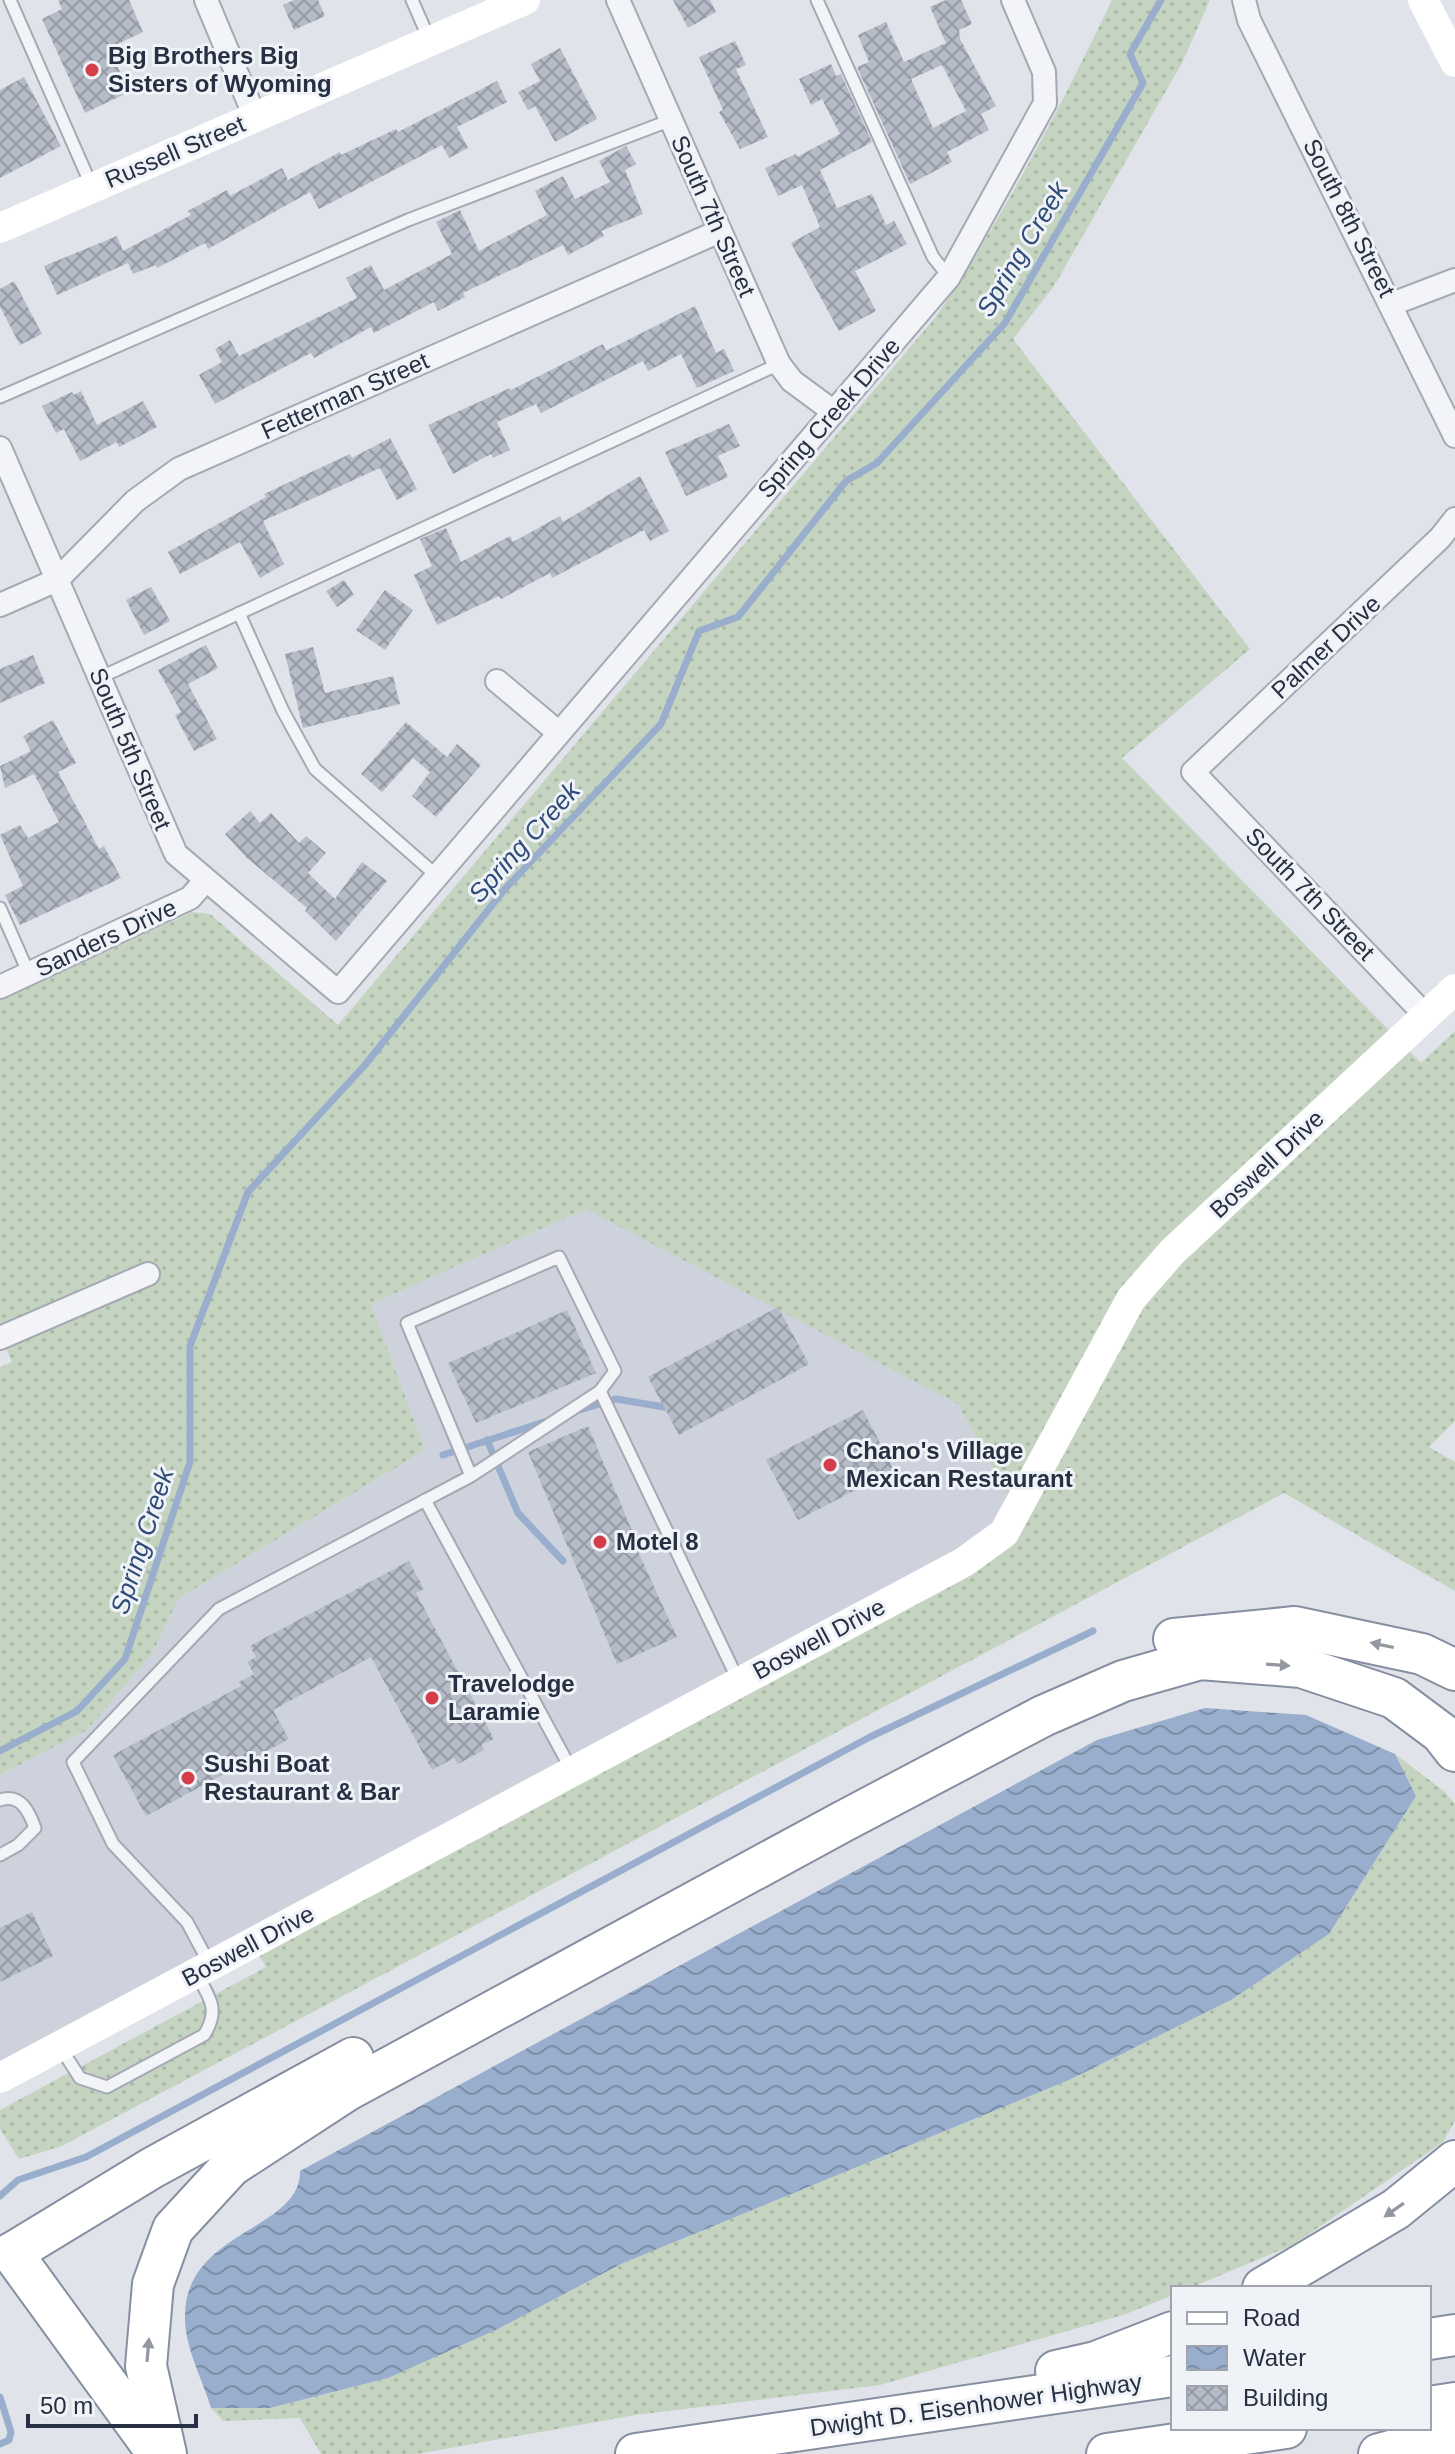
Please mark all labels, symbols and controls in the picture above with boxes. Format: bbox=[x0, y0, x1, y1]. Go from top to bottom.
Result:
place label: Big Brothers Big Sisters of Wyoming bbox=[108, 42, 332, 97]
marker: Big Brothers Big Sisters of Wyoming bbox=[83, 61, 101, 79]
street label: Russell Street bbox=[101, 110, 249, 193]
street label: South 7th Street bbox=[666, 131, 761, 301]
street label: South 8th Street bbox=[1298, 134, 1401, 301]
water label: Spring Creek bbox=[970, 175, 1075, 322]
street label: Spring Creek Drive bbox=[752, 332, 905, 503]
street label: Fetterman Street bbox=[257, 346, 433, 444]
street label: Palmer Drive bbox=[1266, 589, 1386, 704]
street label: South 5th Street bbox=[84, 664, 177, 834]
water label: Spring Creek bbox=[462, 774, 587, 908]
street label: South 7th Street bbox=[1240, 822, 1381, 966]
street label: Sanders Drive bbox=[31, 893, 180, 982]
street label: Boswell Drive bbox=[1204, 1104, 1329, 1223]
place label: Chano's Village Mexican Restaurant bbox=[846, 1437, 1073, 1492]
marker: Chano's Village Mexican Restaurant bbox=[821, 1456, 839, 1474]
water label: Spring Creek bbox=[104, 1462, 180, 1618]
place label: Motel 8 bbox=[616, 1528, 699, 1555]
marker: Motel 8 bbox=[591, 1533, 609, 1551]
street label: Boswell Drive bbox=[748, 1593, 889, 1685]
one-way arrow bbox=[1369, 1639, 1394, 1651]
one-way arrow bbox=[1266, 1659, 1291, 1672]
place label: Travelodge Laramie bbox=[448, 1670, 575, 1725]
marker: Travelodge Laramie bbox=[423, 1689, 441, 1707]
place label: Sushi Boat Restaurant & Bar bbox=[204, 1750, 400, 1805]
marker: Sushi Boat Restaurant & Bar bbox=[179, 1769, 197, 1787]
street label: Boswell Drive bbox=[177, 1900, 318, 1992]
one-way arrow bbox=[1384, 2202, 1405, 2217]
legend bbox=[1171, 2286, 1431, 2430]
text: Road bbox=[1243, 2304, 1300, 2331]
one-way arrow bbox=[142, 2337, 155, 2362]
text: Water bbox=[1243, 2344, 1306, 2371]
street label: Dwight D. Eisenhower Highway bbox=[808, 2368, 1144, 2441]
scale bar bbox=[28, 2378, 196, 2428]
text: Building bbox=[1243, 2384, 1328, 2411]
text: 50 m bbox=[40, 2392, 93, 2419]

